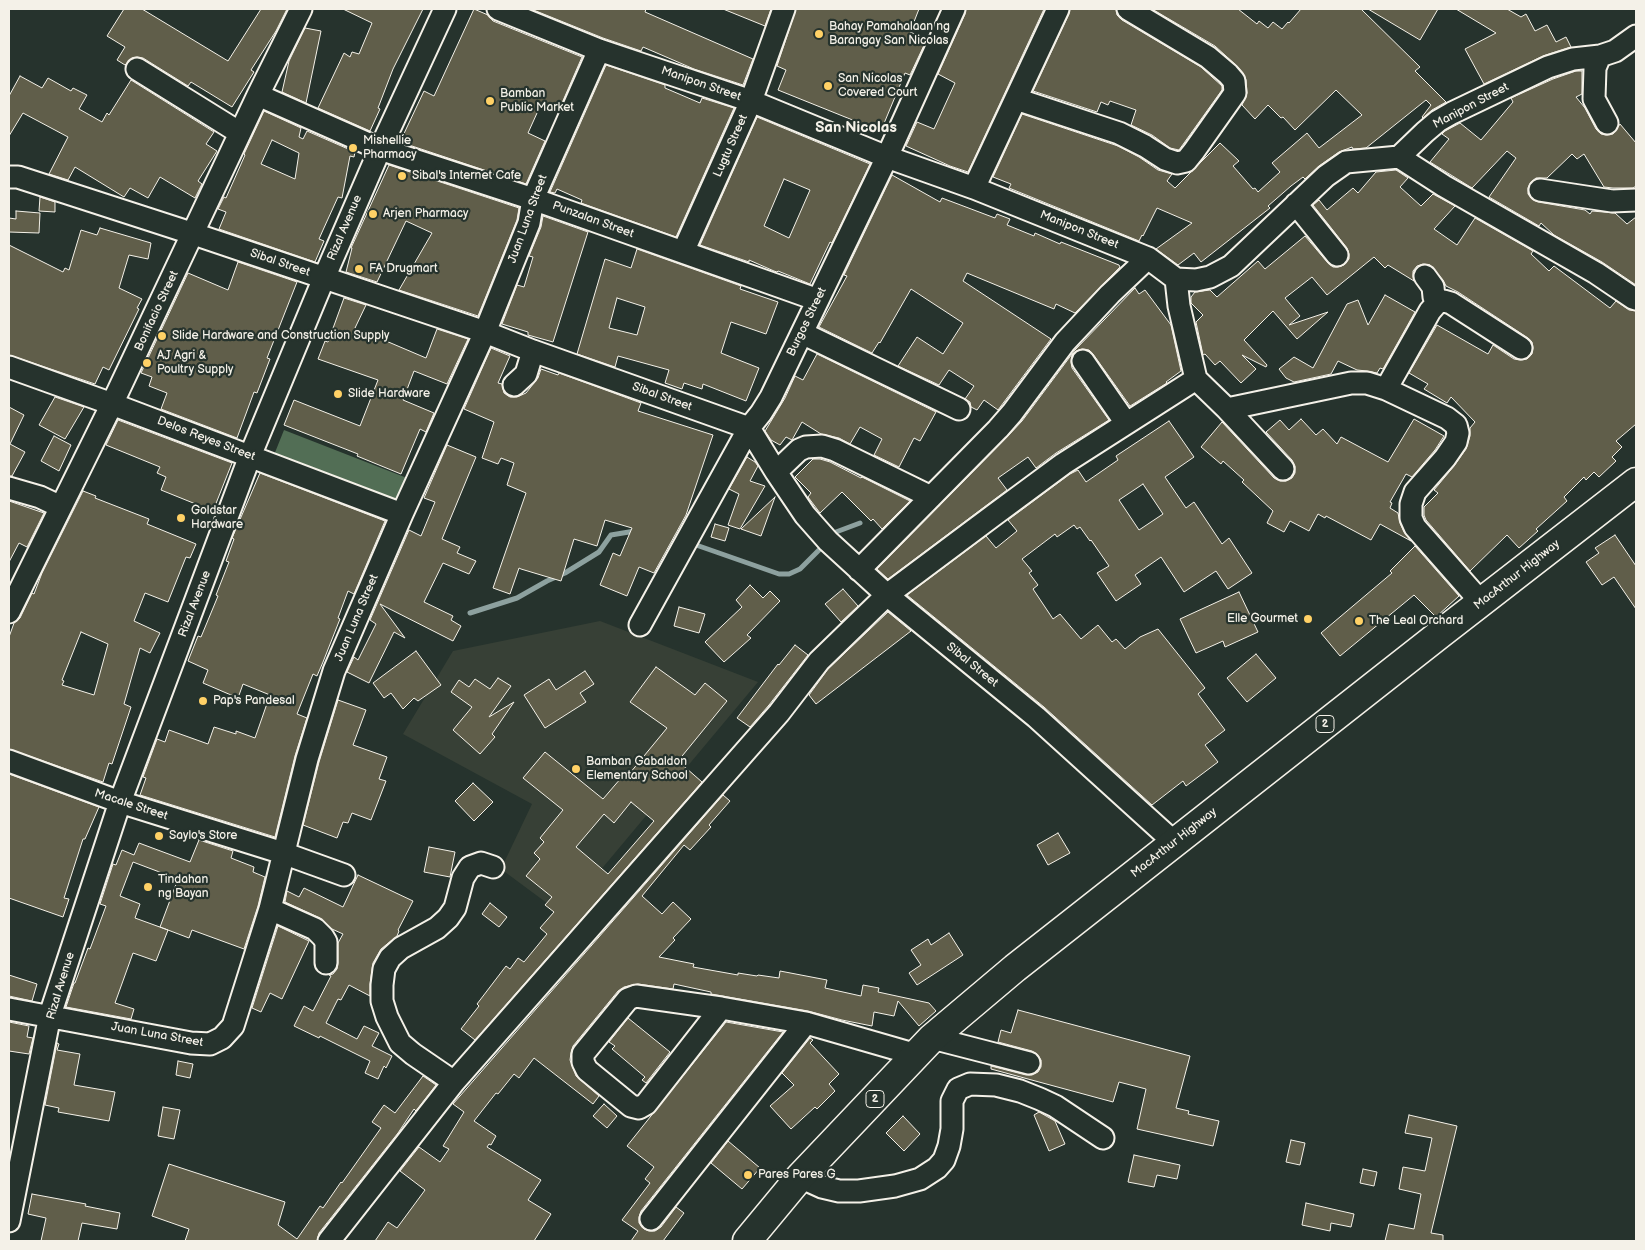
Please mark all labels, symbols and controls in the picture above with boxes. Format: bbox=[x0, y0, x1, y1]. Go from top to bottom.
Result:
place label: Bahay Pamahalaan ng Barangay San Nicolas bbox=[829, 20, 950, 48]
marker: Bahay Pamahalaan ng Barangay San Nicolas bbox=[813, 28, 825, 40]
street label: Manipon Street bbox=[659, 64, 743, 104]
place label: San Nicolas Covered Court bbox=[838, 72, 917, 100]
marker: San Nicolas Covered Court bbox=[822, 80, 834, 92]
street label: Manipon Street bbox=[1431, 80, 1511, 132]
place label: Bamban Public Market bbox=[500, 87, 574, 115]
marker: Bamban Public Market bbox=[484, 95, 496, 107]
street label: Lugtu Street bbox=[711, 112, 751, 180]
district label: San Nicolas bbox=[815, 119, 897, 137]
place label: Mishellie Pharmacy bbox=[363, 134, 417, 162]
marker: Mishellie Pharmacy bbox=[347, 142, 359, 154]
place label: Sibal's Internet Cafe bbox=[412, 169, 521, 183]
marker: Sibal's Internet Cafe bbox=[396, 170, 408, 182]
street label: Juan Luna Street bbox=[505, 173, 551, 265]
street label: Rizal Avenue bbox=[325, 193, 365, 263]
street label: Punzalan Street bbox=[550, 199, 636, 241]
place label: Arjen Pharmacy bbox=[383, 207, 468, 221]
marker: Arjen Pharmacy bbox=[367, 208, 379, 220]
street label: Manipon Street bbox=[1038, 208, 1120, 252]
street label: Sibal Street bbox=[248, 246, 312, 280]
place label: FA Drugmart bbox=[369, 262, 438, 276]
marker: FA Drugmart bbox=[353, 263, 365, 275]
street label: Bonifacio Street bbox=[132, 269, 182, 353]
street label: Burgos Street bbox=[784, 285, 830, 359]
place label: Slide Hardware and Construction Supply bbox=[172, 329, 389, 343]
marker: Slide Hardware and Construction Supply bbox=[156, 330, 168, 342]
place label: AJ Agri & Poultry Supply bbox=[157, 349, 233, 377]
marker: AJ Agri & Poultry Supply bbox=[141, 357, 153, 369]
street label: Sibal Street bbox=[630, 380, 694, 414]
place label: Slide Hardware bbox=[348, 387, 430, 401]
marker: Slide Hardware bbox=[332, 388, 344, 400]
street label: Delos Reyes Street bbox=[155, 414, 257, 464]
place label: Goldstar Hardware bbox=[191, 504, 243, 532]
marker: Goldstar Hardware bbox=[175, 512, 187, 524]
street label: MacArthur Highway bbox=[1471, 537, 1563, 613]
street label: Rizal Avenue bbox=[176, 569, 214, 639]
street label: Juan Luna Street bbox=[332, 572, 382, 664]
place label: Elle Gourmet bbox=[1227, 612, 1298, 626]
marker: Elle Gourmet bbox=[1302, 613, 1314, 625]
place label: The Leal Orchard bbox=[1369, 614, 1463, 628]
marker: The Leal Orchard bbox=[1353, 615, 1365, 627]
street label: Sibal Street bbox=[943, 640, 1001, 690]
place label: Pap's Pandesal bbox=[213, 694, 295, 708]
marker: Pap's Pandesal bbox=[197, 695, 209, 707]
road number: 2 bbox=[1316, 716, 1334, 732]
place label: Bamban Gabaldon Elementary School bbox=[586, 755, 688, 783]
marker: Bamban Gabaldon Elementary School bbox=[570, 763, 582, 775]
street label: Macale Street bbox=[93, 786, 169, 824]
street label: MacArthur Highway bbox=[1128, 805, 1220, 881]
place label: Saylo's Store bbox=[169, 829, 237, 843]
marker: Saylo's Store bbox=[153, 830, 165, 842]
place label: Tindahan ng Bayan bbox=[158, 873, 209, 901]
marker: Tindahan ng Bayan bbox=[142, 881, 154, 893]
street label: Rizal Avenue bbox=[44, 950, 78, 1022]
street label: Juan Luna Street bbox=[110, 1020, 204, 1050]
road number: 2 bbox=[866, 1090, 884, 1108]
place label: Pares Pares G bbox=[758, 1168, 835, 1182]
marker: Pares Pares G bbox=[742, 1169, 754, 1181]

